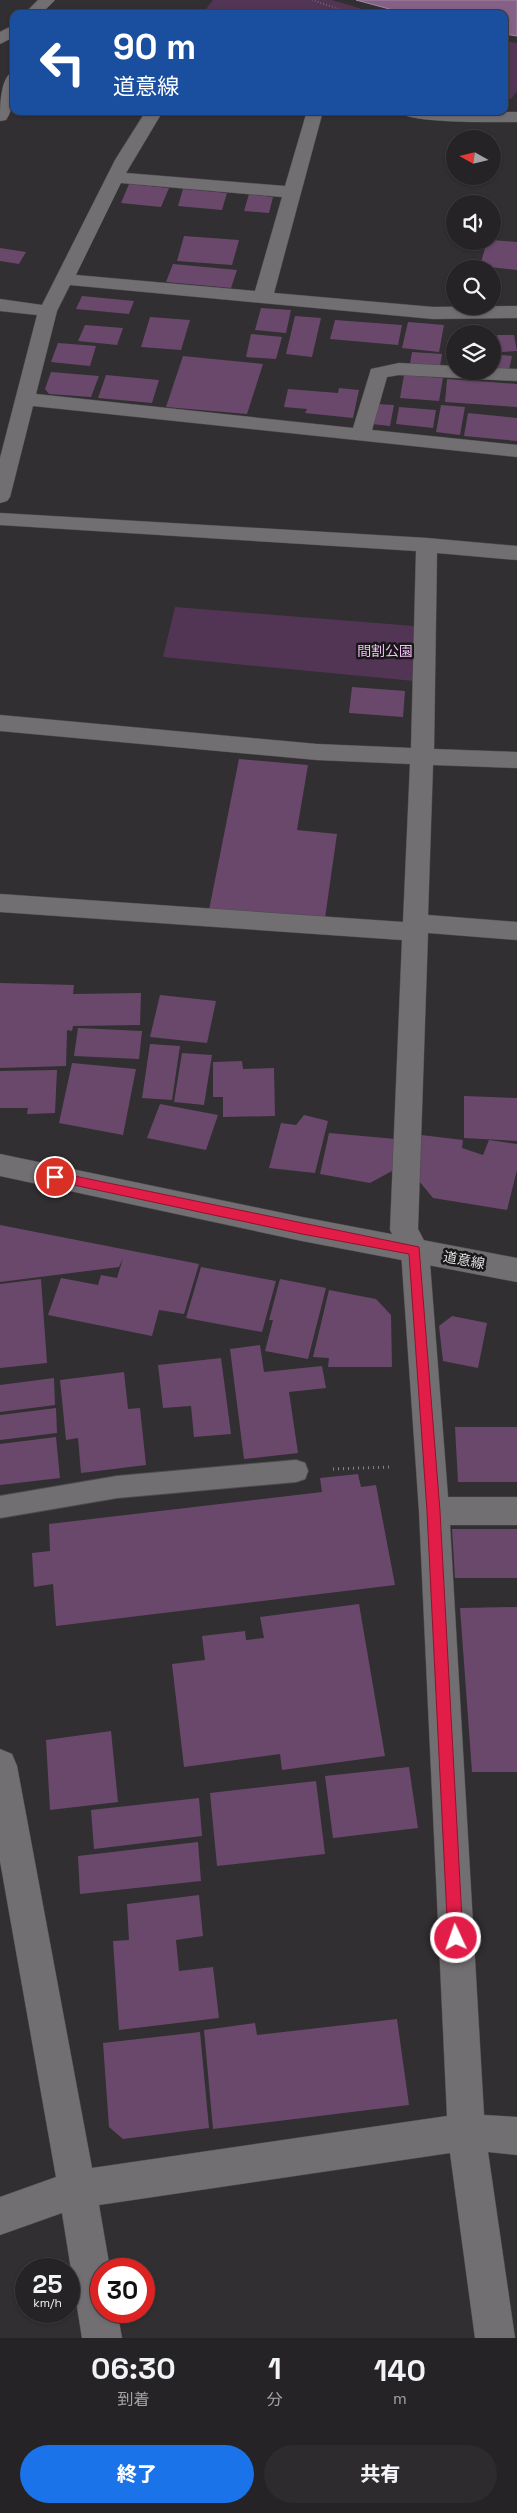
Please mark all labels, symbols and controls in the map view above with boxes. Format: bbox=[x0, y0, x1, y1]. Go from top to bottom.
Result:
text: 90 m bbox=[113, 25, 196, 69]
icon: left bbox=[30, 30, 95, 95]
text: 道意線 bbox=[113, 72, 179, 100]
north arrow bbox=[446, 130, 501, 185]
map controls bbox=[446, 130, 501, 380]
button: sound bbox=[446, 195, 501, 250]
button: search bbox=[446, 260, 501, 315]
button: layers bbox=[446, 325, 501, 380]
park label: 間割公園 bbox=[357, 642, 413, 660]
pin bbox=[34, 1156, 76, 1198]
icon: arrive bbox=[41, 1163, 69, 1191]
street label: 道意線 bbox=[442, 1247, 486, 1273]
position arrow bbox=[429, 1911, 481, 1963]
speed limit sign: 30 bbox=[90, 2258, 155, 2323]
text: 25 bbox=[33, 2268, 62, 2300]
text: km/h bbox=[33, 2295, 62, 2311]
text: 06:30 bbox=[91, 2349, 176, 2388]
text: 1 bbox=[268, 2349, 282, 2388]
text: 140 bbox=[374, 2351, 426, 2390]
text: m bbox=[393, 2388, 407, 2409]
text: 到着 bbox=[117, 2389, 149, 2410]
text: 分 bbox=[267, 2389, 283, 2410]
button: 終了 bbox=[20, 2445, 254, 2503]
button: 共有 bbox=[264, 2445, 497, 2503]

